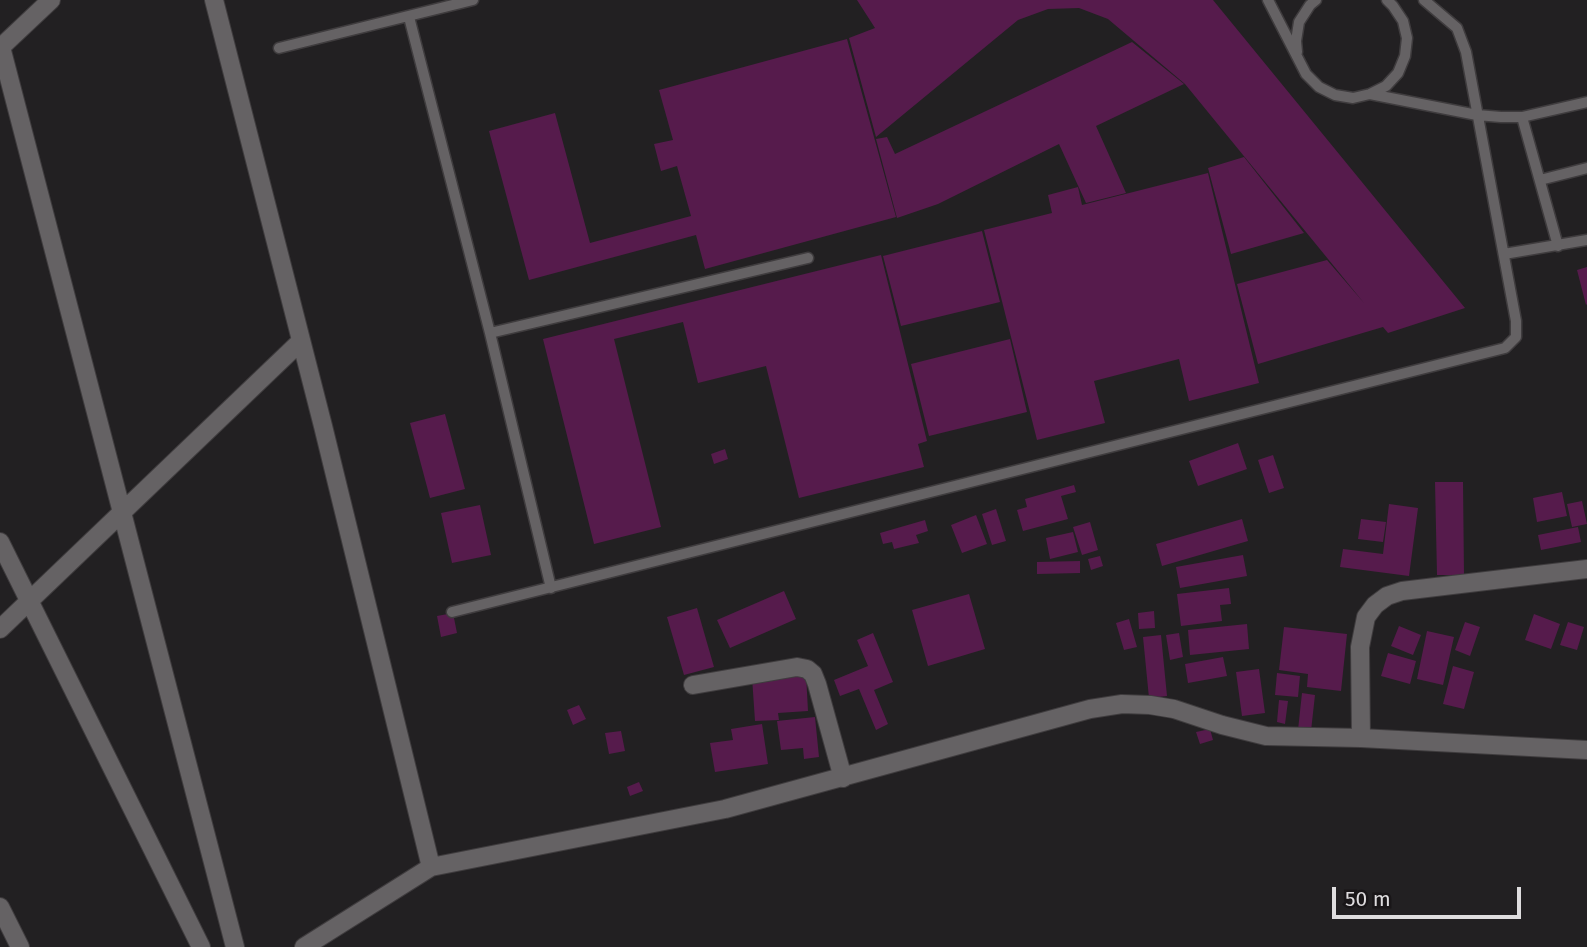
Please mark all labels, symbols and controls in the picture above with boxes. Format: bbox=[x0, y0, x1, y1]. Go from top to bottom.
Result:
scale bar bbox=[1335, 874, 1524, 918]
text: 50 m bbox=[1345, 886, 1391, 912]

